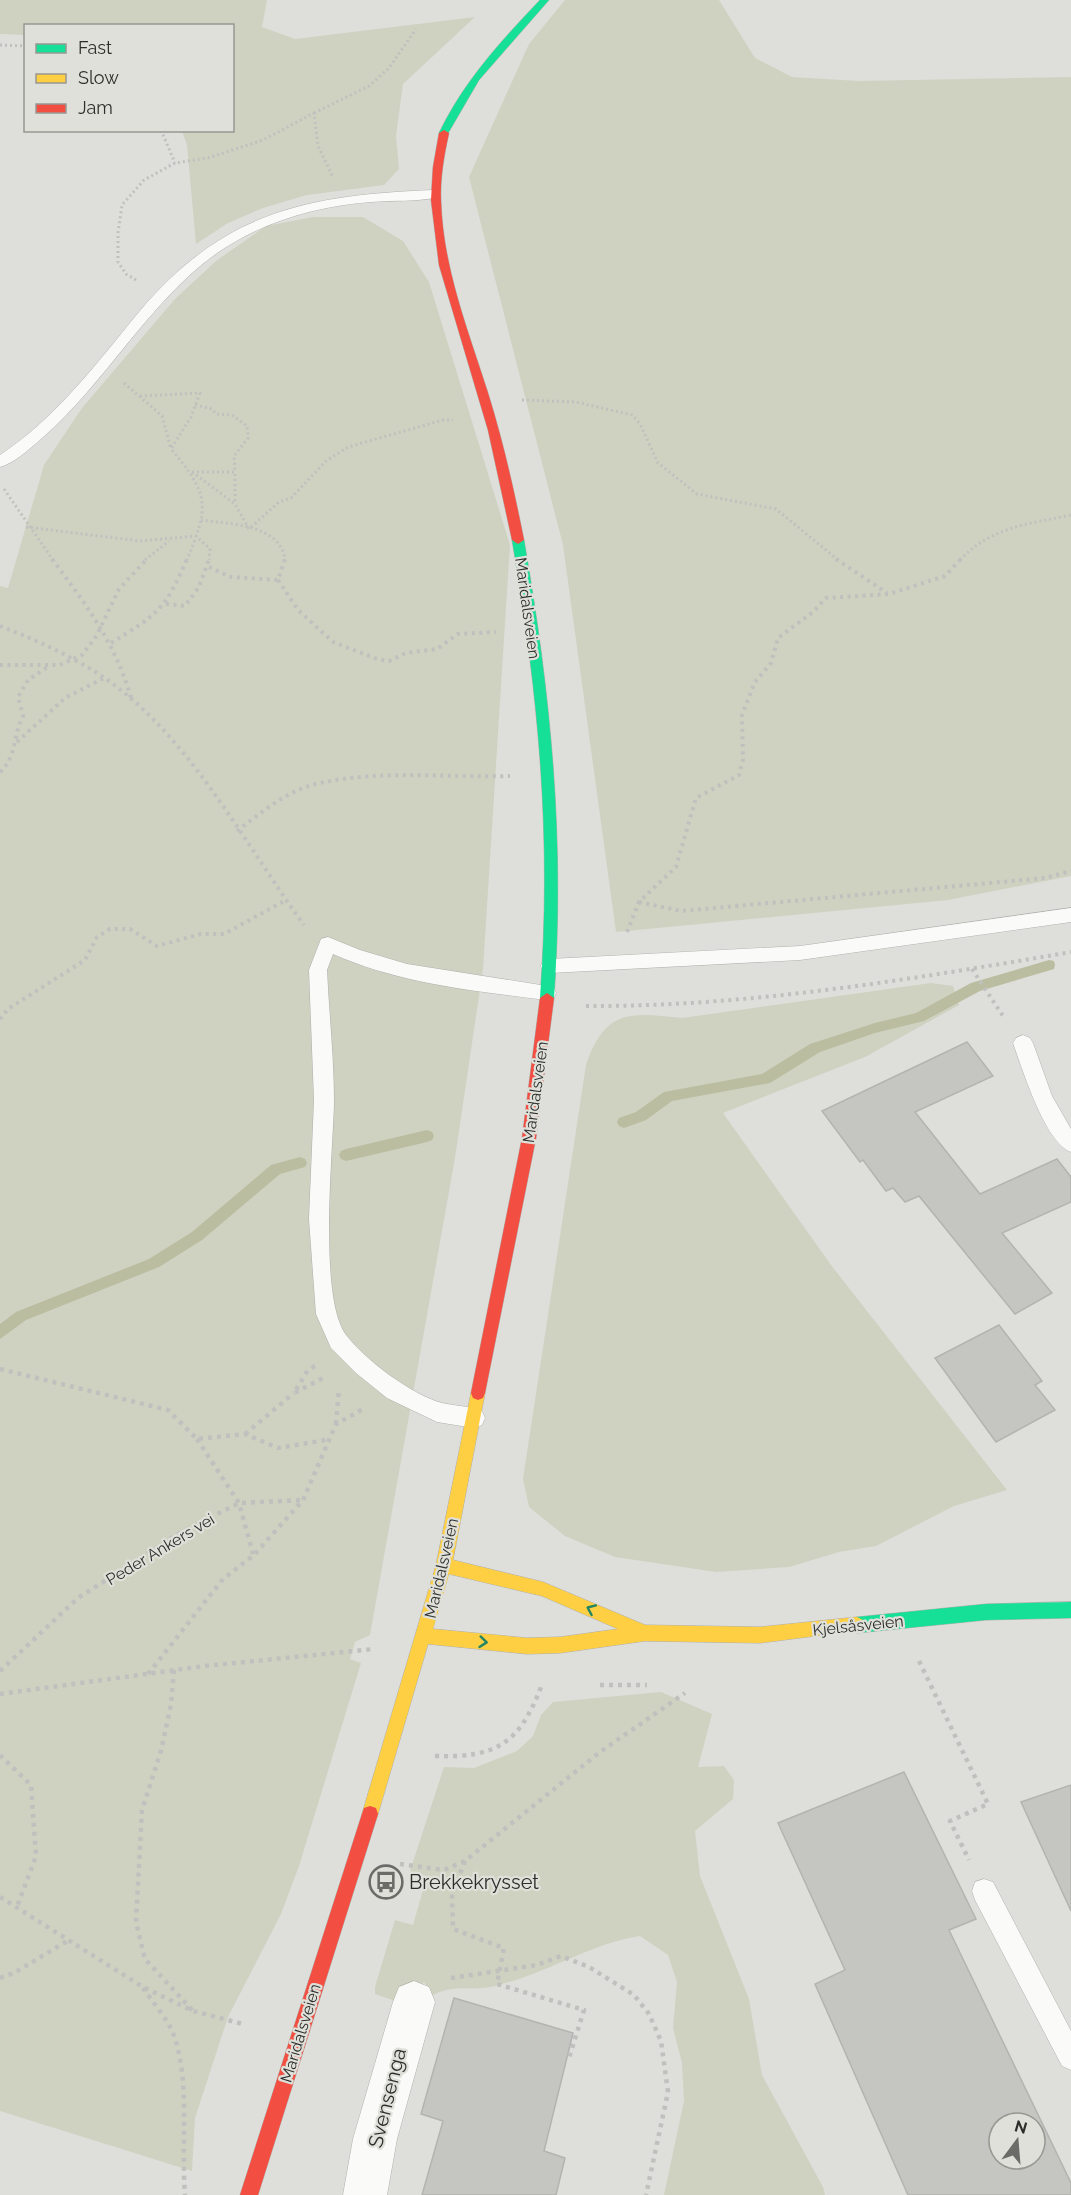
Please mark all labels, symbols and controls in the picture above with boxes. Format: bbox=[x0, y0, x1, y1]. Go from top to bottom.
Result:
legend bbox=[24, 24, 234, 132]
text: Fast bbox=[78, 37, 112, 58]
text: Slow bbox=[78, 67, 119, 88]
text: Jam bbox=[78, 97, 113, 118]
street label: Maridalsveien bbox=[511, 556, 544, 660]
street label: Maridalsveien bbox=[519, 1040, 552, 1144]
street label: Peder Ankers vei bbox=[103, 1510, 218, 1589]
street label: Maridalsveien bbox=[421, 1516, 462, 1620]
one-way arrow bbox=[587, 1604, 598, 1616]
street label: Kjelsåsveien bbox=[812, 1611, 905, 1640]
one-way arrow bbox=[479, 1635, 488, 1648]
bus stop icon: Brekkekrysset bbox=[368, 1864, 404, 1900]
place label: Brekkekrysset bbox=[409, 1870, 539, 1894]
street label: Maridalsveien bbox=[276, 1981, 325, 2085]
street label: Svensenga bbox=[363, 2046, 411, 2150]
north arrow bbox=[987, 2111, 1047, 2171]
text: N bbox=[1013, 2116, 1029, 2138]

